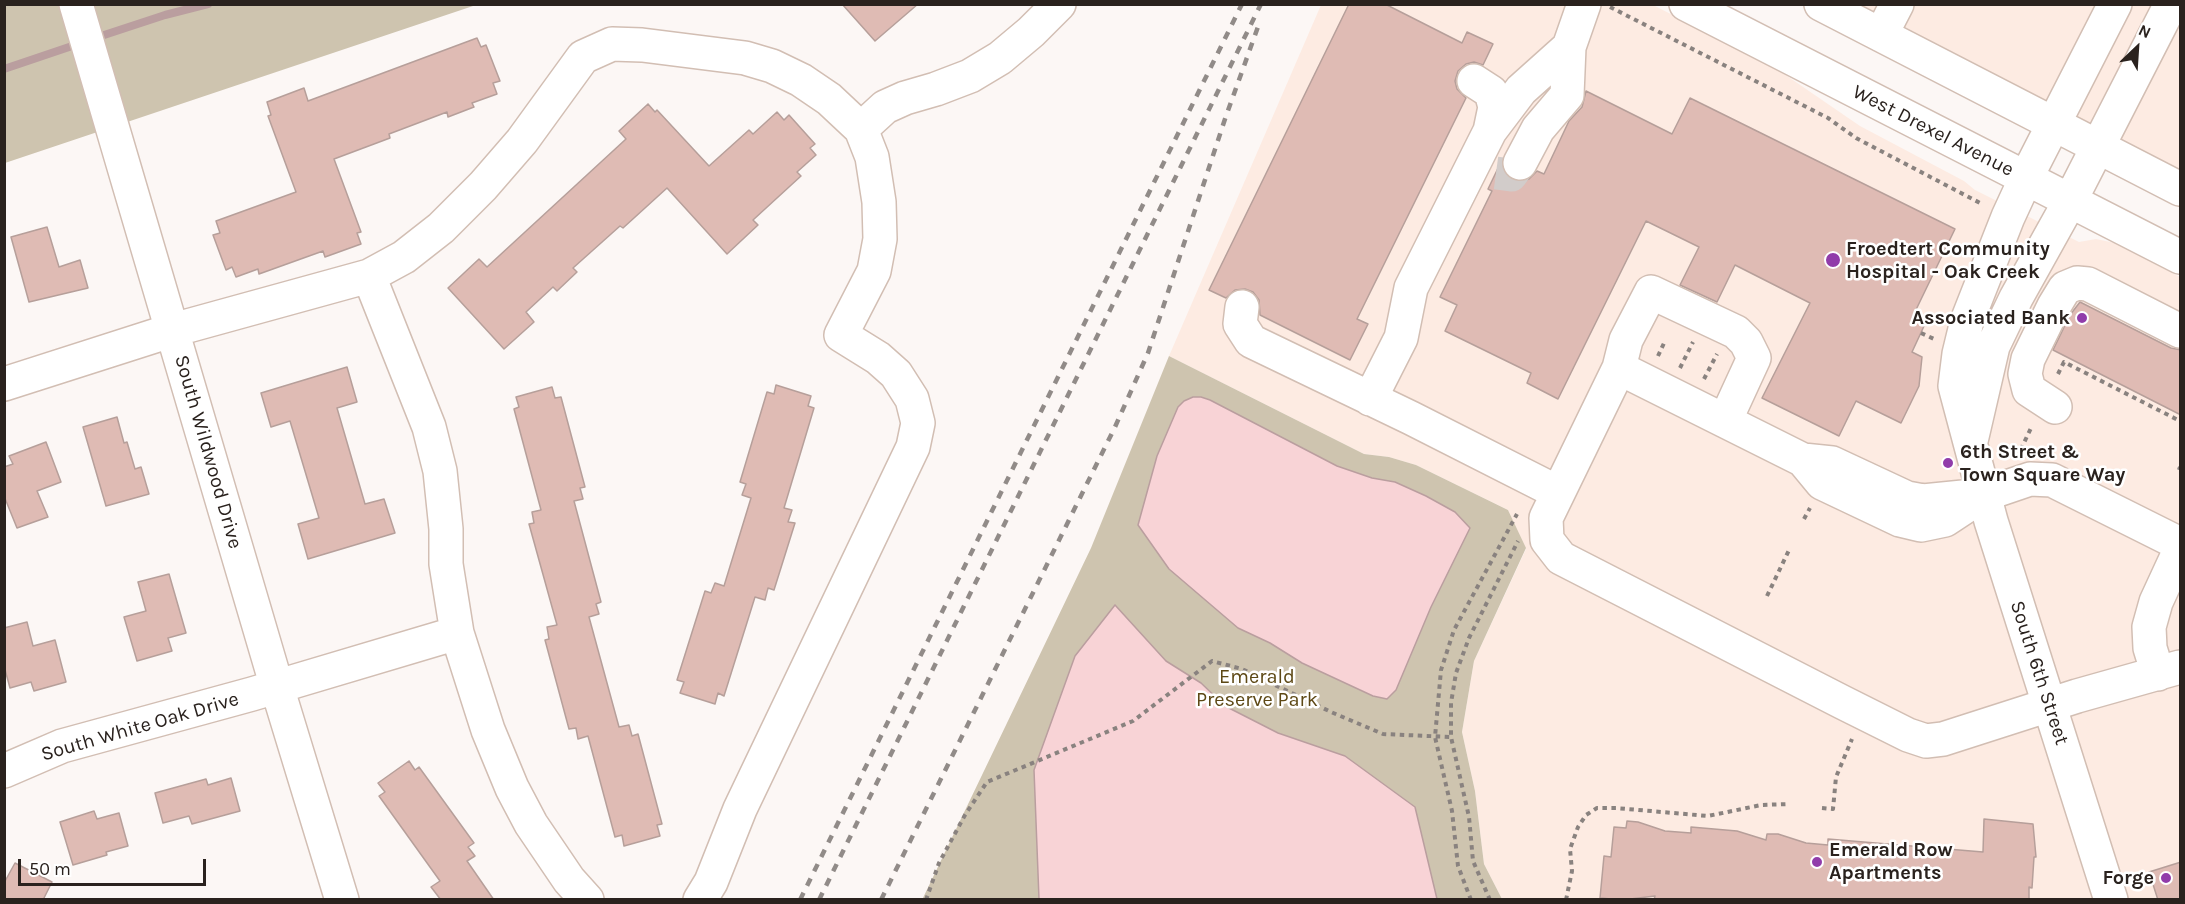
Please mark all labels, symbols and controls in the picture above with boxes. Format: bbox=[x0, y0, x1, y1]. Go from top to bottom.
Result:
north arrow bbox=[2107, 18, 2167, 78]
text: N bbox=[2136, 20, 2154, 42]
street label: West Drexel Avenue bbox=[1848, 80, 2018, 182]
place label: Froedtert Community Hospital - Oak Creek bbox=[1846, 237, 2050, 284]
marker: Froedtert Community Hospital - Oak Creek bbox=[1824, 251, 1842, 269]
place label: Associated Bank bbox=[1911, 306, 2070, 330]
marker: Associated Bank bbox=[2075, 311, 2089, 325]
street label: South Wildwood Drive bbox=[169, 352, 247, 552]
place label: 6th Street & Town Square Way bbox=[1960, 440, 2125, 487]
marker: 6th Street & Town Square Way bbox=[1941, 456, 1955, 470]
street label: South 6th Street bbox=[2004, 598, 2074, 748]
park label: Emerald Preserve Park bbox=[1196, 665, 1318, 712]
street label: South White Oak Drive bbox=[38, 687, 242, 767]
place label: Emerald Row Apartments bbox=[1829, 838, 1953, 885]
scale bar bbox=[21, 847, 208, 885]
marker: Emerald Row Apartments bbox=[1810, 855, 1824, 869]
text: 50 m bbox=[29, 858, 71, 880]
place label: Forge bbox=[2102, 866, 2154, 890]
marker: Forge bbox=[2159, 871, 2173, 885]

